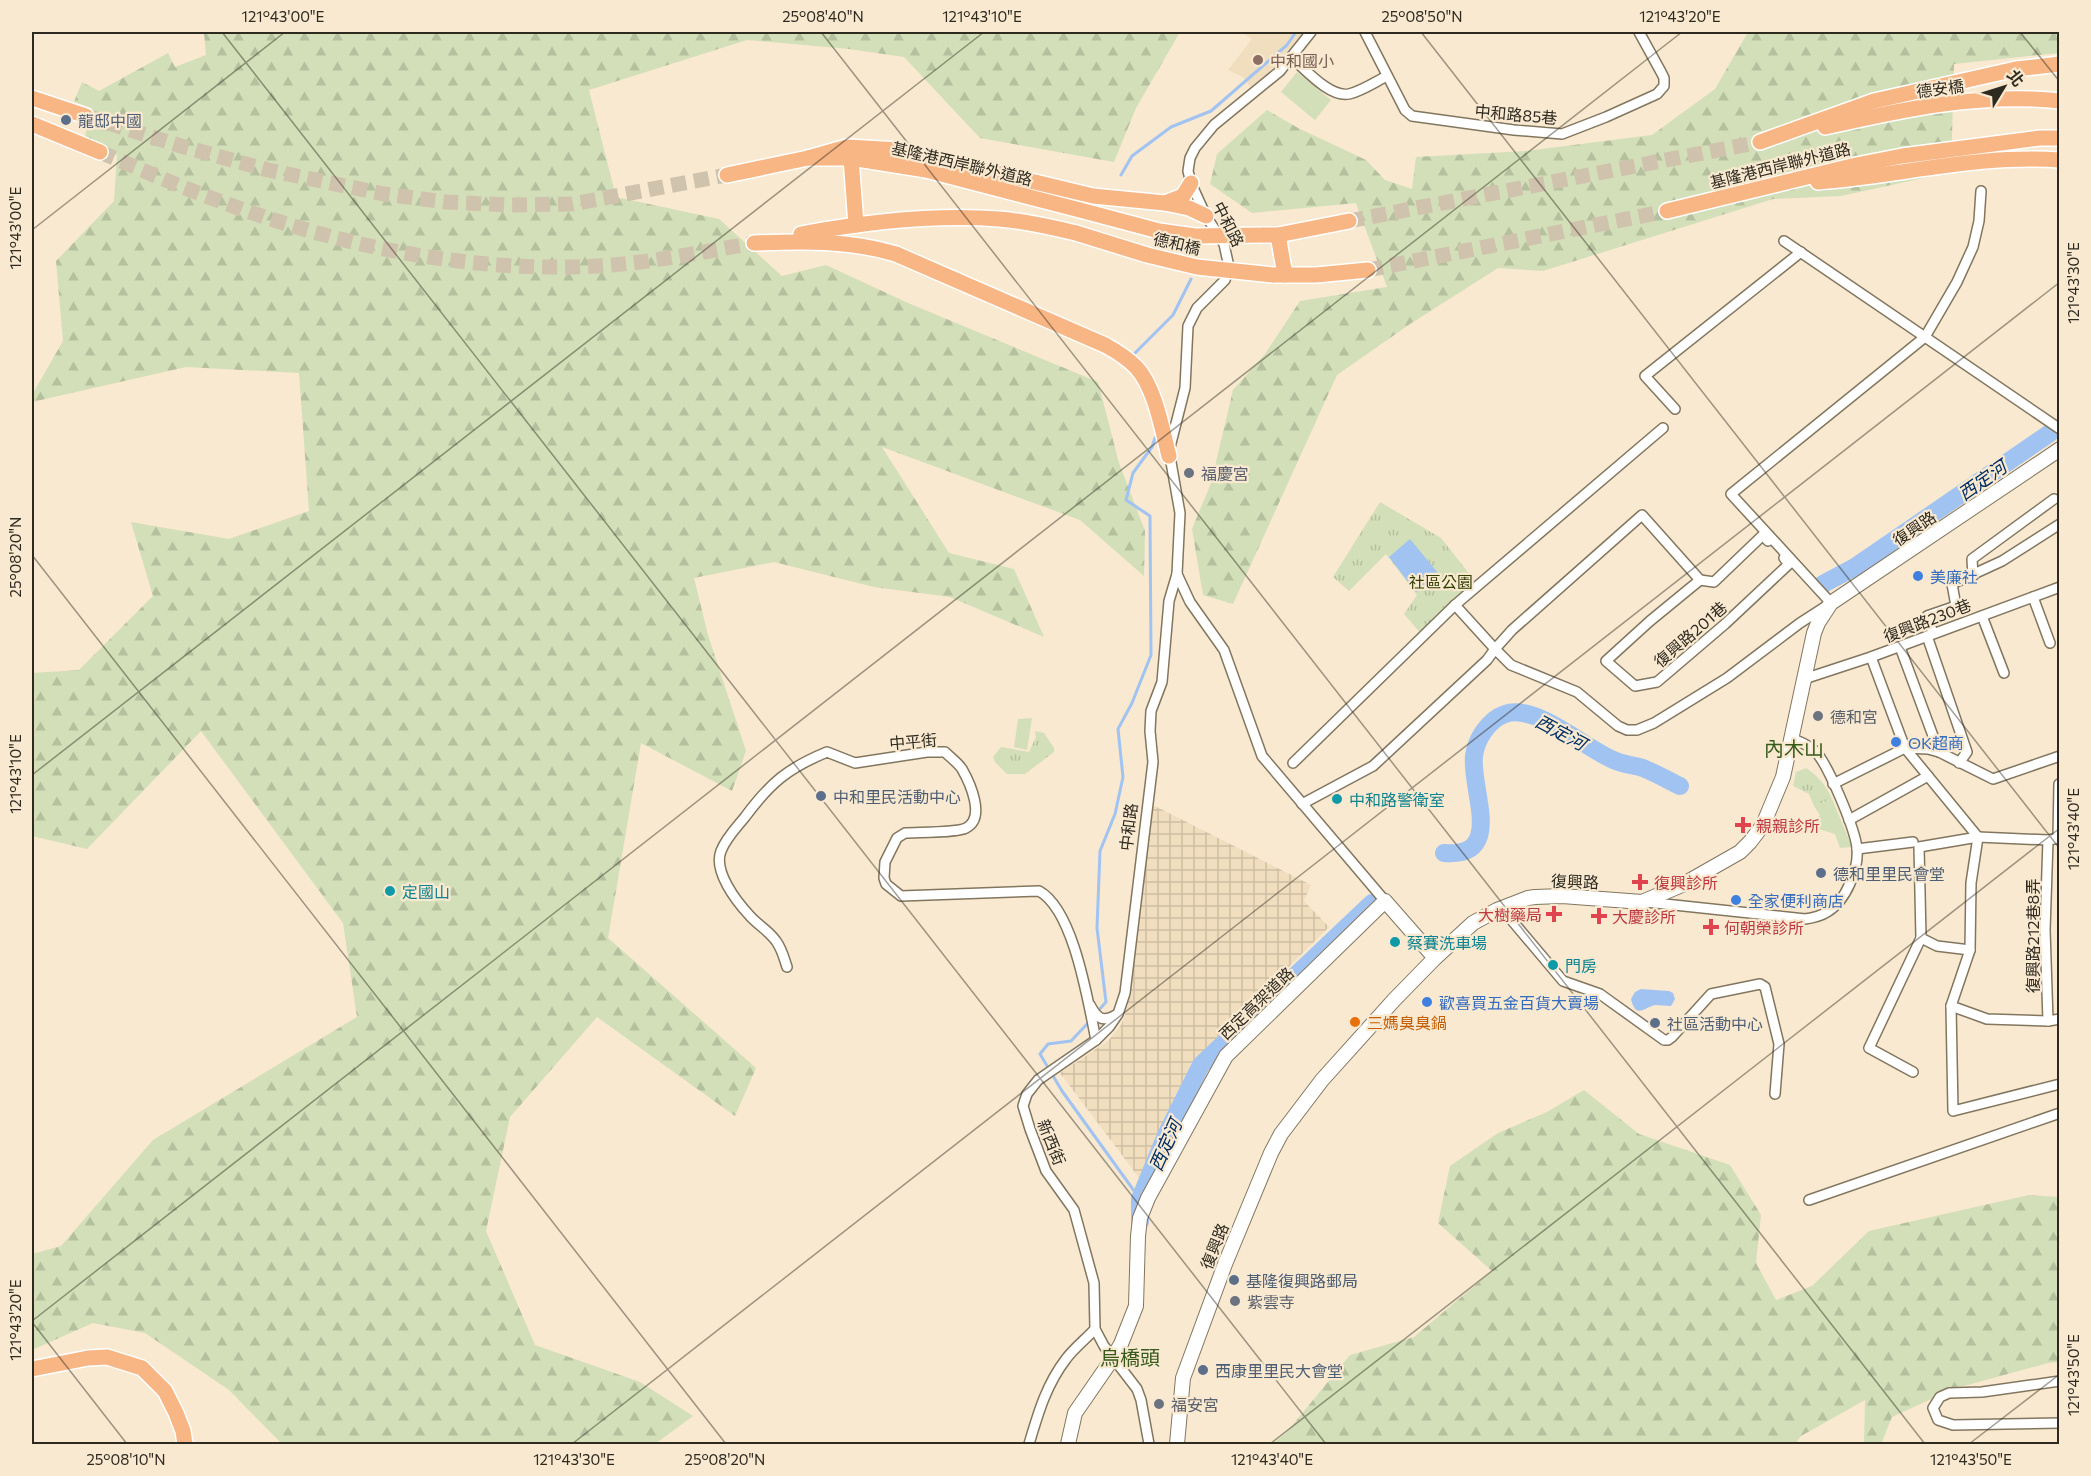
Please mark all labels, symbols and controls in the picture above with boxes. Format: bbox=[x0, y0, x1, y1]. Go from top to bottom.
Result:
text: 121°43'00"E bbox=[242, 7, 325, 25]
text: 25°08'40"N bbox=[782, 7, 864, 25]
text: 121°43'10"E bbox=[942, 7, 1022, 25]
text: 25°08'50"N bbox=[1381, 7, 1463, 25]
text: 121°43'20"E bbox=[1639, 7, 1721, 25]
place label: 中和國小 bbox=[1270, 51, 1334, 70]
marker: 中和國小 bbox=[1251, 53, 1265, 67]
north arrow bbox=[1974, 57, 2034, 117]
text: 北 bbox=[2004, 65, 2029, 90]
street label: 德安橋 bbox=[1915, 76, 1965, 100]
street label: 中和路85巷 bbox=[1474, 101, 1558, 127]
place label: 龍邸中國 bbox=[78, 111, 142, 130]
marker: 龍邸中國 bbox=[59, 113, 73, 127]
street label: 基隆港西岸聯外道路 bbox=[890, 138, 1034, 188]
street label: 基隆港西岸聯外道路 bbox=[1708, 138, 1852, 192]
text: 121°43'00"E bbox=[6, 186, 24, 269]
street label: 中和路 bbox=[1210, 198, 1248, 250]
street label: 德和橋 bbox=[1151, 228, 1203, 258]
text: 121°43'30"E bbox=[2064, 242, 2082, 324]
water label: 西定河 bbox=[1954, 454, 2013, 504]
place label: 福慶宮 bbox=[1201, 464, 1249, 483]
marker: 福慶宮 bbox=[1182, 466, 1196, 480]
street label: 復興路 bbox=[1889, 507, 1939, 549]
text: 25°08'20"N bbox=[6, 517, 24, 597]
place label: 美廉社 bbox=[1930, 567, 1978, 586]
marker: 美廉社 bbox=[1911, 569, 1925, 583]
park label: 社區公園 bbox=[1409, 572, 1473, 591]
street label: 復興路230巷 bbox=[1880, 595, 1974, 645]
street label: 復興路201巷 bbox=[1650, 597, 1730, 671]
place label: 德和宮 bbox=[1830, 707, 1878, 726]
marker: 德和宮 bbox=[1811, 709, 1825, 723]
water label: 西定河 bbox=[1532, 710, 1593, 756]
street label: 中平街 bbox=[888, 729, 938, 753]
place label: OK超商 bbox=[1908, 733, 1964, 752]
text: 121°43'10"E bbox=[6, 734, 24, 814]
marker: OK超商 bbox=[1889, 735, 1903, 749]
district label: 內木山 bbox=[1764, 736, 1824, 760]
place label: 中和里民活動中心 bbox=[833, 787, 961, 806]
text: 121°43'40"E bbox=[2064, 788, 2082, 870]
marker: 中和里民活動中心 bbox=[814, 789, 828, 803]
place label: 中和路警衛室 bbox=[1349, 790, 1445, 809]
marker: 中和路警衛室 bbox=[1330, 792, 1344, 806]
street label: 中和路 bbox=[1116, 802, 1140, 852]
marker: 親親診所 bbox=[1734, 816, 1752, 834]
place label: 親親診所 bbox=[1756, 816, 1820, 835]
place label: 德和里里民會堂 bbox=[1833, 864, 1945, 883]
marker: 德和里里民會堂 bbox=[1814, 866, 1828, 880]
street label: 復興路 bbox=[1551, 871, 1599, 891]
marker: 復興診所 bbox=[1631, 873, 1649, 891]
place label: 復興診所 bbox=[1654, 873, 1718, 892]
street label: 復興路212巷8弄 bbox=[2023, 879, 2042, 993]
place label: 定國山 bbox=[402, 882, 450, 901]
marker: 定國山 bbox=[383, 884, 397, 898]
place label: 全家便利商店 bbox=[1748, 891, 1844, 910]
marker: 全家便利商店 bbox=[1729, 893, 1743, 907]
place label: 大樹藥局 bbox=[1478, 905, 1542, 924]
marker: 大樹藥局 bbox=[1547, 907, 1561, 921]
marker: 大慶診所 bbox=[1590, 907, 1608, 925]
place label: 大慶診所 bbox=[1612, 907, 1676, 926]
marker: 何朝榮診所 bbox=[1702, 918, 1720, 936]
place label: 何朝榮診所 bbox=[1724, 918, 1804, 937]
place label: 蔡賽洗車場 bbox=[1407, 933, 1487, 952]
marker: 蔡賽洗車場 bbox=[1388, 935, 1402, 949]
place label: 門房 bbox=[1565, 956, 1597, 975]
marker: 門房 bbox=[1546, 958, 1560, 972]
street label: 西定高架道路 bbox=[1215, 963, 1297, 1043]
place label: 歡喜買五金百貨大賣場 bbox=[1439, 993, 1599, 1012]
marker: 歡喜買五金百貨大賣場 bbox=[1420, 995, 1434, 1009]
place label: 三媽臭臭鍋 bbox=[1367, 1013, 1447, 1032]
place label: 社區活動中心 bbox=[1667, 1014, 1763, 1033]
marker: 三媽臭臭鍋 bbox=[1348, 1015, 1362, 1029]
marker: 社區活動中心 bbox=[1648, 1016, 1662, 1030]
water label: 西定河 bbox=[1144, 1113, 1187, 1174]
street label: 新西街 bbox=[1034, 1116, 1070, 1168]
street label: 復興路 bbox=[1196, 1220, 1232, 1272]
place label: 基隆復興路郵局 bbox=[1246, 1271, 1358, 1290]
marker: 基隆復興路郵局 bbox=[1227, 1273, 1241, 1287]
text: 121°43'20"E bbox=[6, 1279, 24, 1361]
place label: 紫雲寺 bbox=[1247, 1292, 1295, 1311]
marker: 紫雲寺 bbox=[1228, 1294, 1242, 1308]
text: 121°43'50"E bbox=[2064, 1334, 2082, 1416]
district label: 烏橋頭 bbox=[1100, 1345, 1160, 1369]
place label: 西康里里民大會堂 bbox=[1215, 1361, 1343, 1380]
marker: 西康里里民大會堂 bbox=[1196, 1363, 1210, 1377]
place label: 福安宮 bbox=[1171, 1395, 1219, 1414]
marker: 福安宮 bbox=[1152, 1397, 1166, 1411]
text: 25°08'10"N bbox=[86, 1450, 166, 1468]
text: 121°43'30"E bbox=[533, 1450, 615, 1468]
text: 25°08'20"N bbox=[685, 1450, 765, 1468]
text: 121°43'40"E bbox=[1231, 1450, 1313, 1468]
text: 121°43'50"E bbox=[1930, 1450, 2012, 1468]

